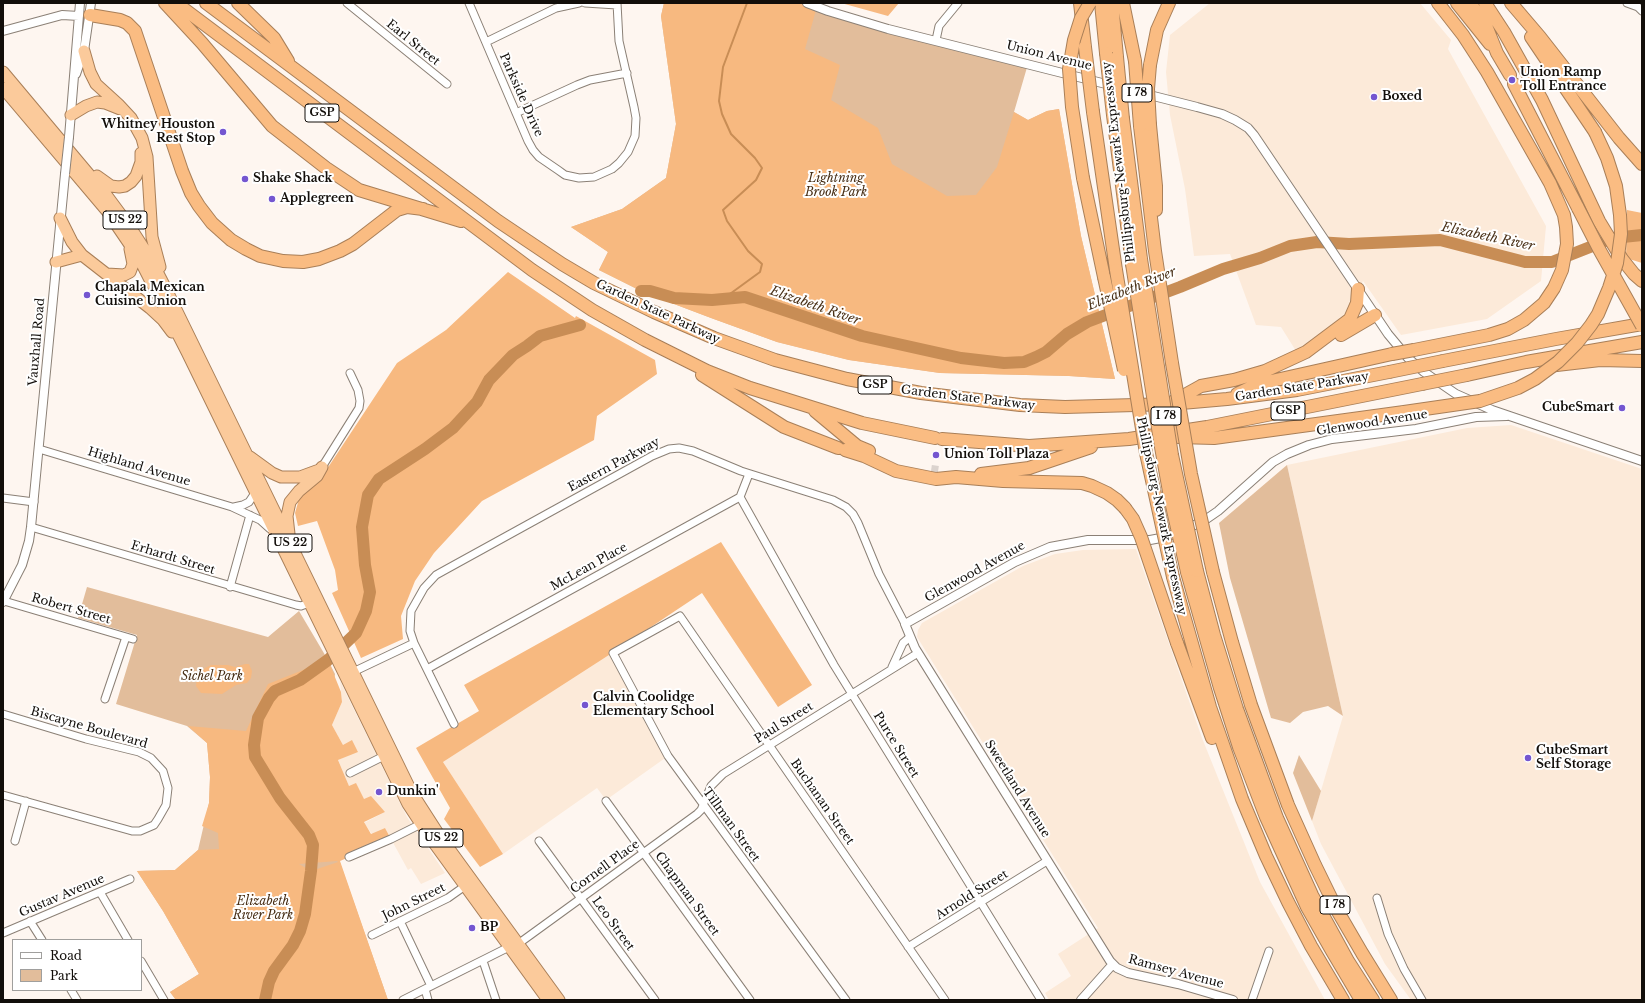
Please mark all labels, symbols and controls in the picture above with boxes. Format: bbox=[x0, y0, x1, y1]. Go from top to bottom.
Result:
street label: Earl Street bbox=[383, 17, 443, 69]
street label: Union Avenue bbox=[1005, 38, 1093, 74]
street label: Parkside Drive bbox=[496, 51, 546, 139]
street label: Phillipsburg-Newark Expressway bbox=[1100, 61, 1138, 263]
place label: Union Ramp Toll Entrance bbox=[1520, 66, 1606, 94]
marker: Union Ramp Toll Entrance bbox=[1507, 75, 1517, 85]
road number: I 78 bbox=[1122, 84, 1152, 102]
place label: Boxed bbox=[1382, 90, 1422, 104]
marker: Boxed bbox=[1369, 92, 1379, 102]
road number: GSP bbox=[305, 104, 339, 122]
place label: Whitney Houston Rest Stop bbox=[102, 118, 215, 146]
marker: Whitney Houston Rest Stop bbox=[218, 127, 228, 137]
place label: Shake Shack bbox=[253, 172, 332, 186]
park label: Lightning Brook Park bbox=[805, 172, 867, 200]
marker: Shake Shack bbox=[240, 174, 250, 184]
place label: Applegreen bbox=[280, 192, 354, 206]
marker: Applegreen bbox=[267, 194, 277, 204]
road number: US 22 bbox=[103, 211, 147, 229]
water label: Elizabeth River bbox=[1440, 220, 1536, 254]
water label: Elizabeth River bbox=[1085, 264, 1179, 314]
street label: Garden State Parkway bbox=[594, 277, 722, 347]
place label: Chapala Mexican Cuisine Union bbox=[95, 281, 205, 309]
water label: Elizabeth River bbox=[768, 283, 862, 329]
marker: Chapala Mexican Cuisine Union bbox=[82, 290, 92, 300]
street label: Vauxhall Road bbox=[26, 297, 48, 387]
street label: Garden State Parkway bbox=[1234, 369, 1370, 405]
road number: GSP bbox=[858, 376, 892, 394]
street label: Garden State Parkway bbox=[900, 383, 1036, 413]
place label: CubeSmart bbox=[1542, 401, 1614, 415]
road number: GSP bbox=[1271, 402, 1305, 420]
marker: CubeSmart bbox=[1617, 403, 1627, 413]
road number: I 78 bbox=[1151, 407, 1181, 425]
street label: Glenwood Avenue bbox=[1315, 407, 1429, 439]
street label: Phillipsburg-Newark Expressway bbox=[1133, 415, 1189, 617]
street label: Eastern Parkway bbox=[566, 435, 662, 495]
street label: Highland Avenue bbox=[86, 445, 192, 489]
place label: Union Toll Plaza bbox=[944, 448, 1049, 462]
marker: Union Toll Plaza bbox=[931, 450, 941, 460]
road number: US 22 bbox=[268, 534, 312, 552]
street label: Erhardt Street bbox=[129, 538, 217, 578]
street label: Glenwood Avenue bbox=[922, 539, 1028, 605]
street label: McLean Place bbox=[548, 540, 630, 594]
street label: Robert Street bbox=[30, 591, 112, 627]
park label: Sichel Park bbox=[181, 670, 243, 684]
place label: Calvin Coolidge Elementary School bbox=[593, 691, 714, 719]
street label: Paul Street bbox=[752, 699, 816, 747]
marker: Calvin Coolidge Elementary School bbox=[580, 700, 590, 710]
street label: Biscayne Boulevard bbox=[29, 704, 149, 752]
street label: Purce Street bbox=[870, 709, 922, 781]
street label: Sweetland Avenue bbox=[981, 738, 1053, 840]
place label: CubeSmart Self Storage bbox=[1536, 744, 1611, 772]
marker: CubeSmart Self Storage bbox=[1523, 753, 1533, 763]
street label: Buchanan Street bbox=[787, 756, 857, 848]
place label: Dunkin' bbox=[387, 785, 439, 799]
street label: Tillman Street bbox=[699, 785, 763, 865]
marker: Dunkin' bbox=[374, 787, 384, 797]
road number: US 22 bbox=[419, 829, 463, 847]
street label: Cornell Place bbox=[568, 837, 642, 897]
street label: Chapman Street bbox=[652, 849, 722, 939]
street label: Arnold Street bbox=[933, 867, 1011, 923]
street label: Gustav Avenue bbox=[17, 872, 107, 920]
street label: John Street bbox=[380, 881, 448, 923]
street label: Leo Street bbox=[589, 894, 637, 954]
park label: Elizabeth River Park bbox=[233, 895, 293, 923]
road number: I 78 bbox=[1320, 896, 1350, 914]
place label: BP bbox=[480, 921, 498, 935]
marker: BP bbox=[467, 923, 477, 933]
legend bbox=[12, 939, 142, 991]
text: Road bbox=[50, 948, 82, 963]
street label: Ramsey Avenue bbox=[1127, 952, 1225, 992]
text: Park bbox=[50, 968, 78, 983]

